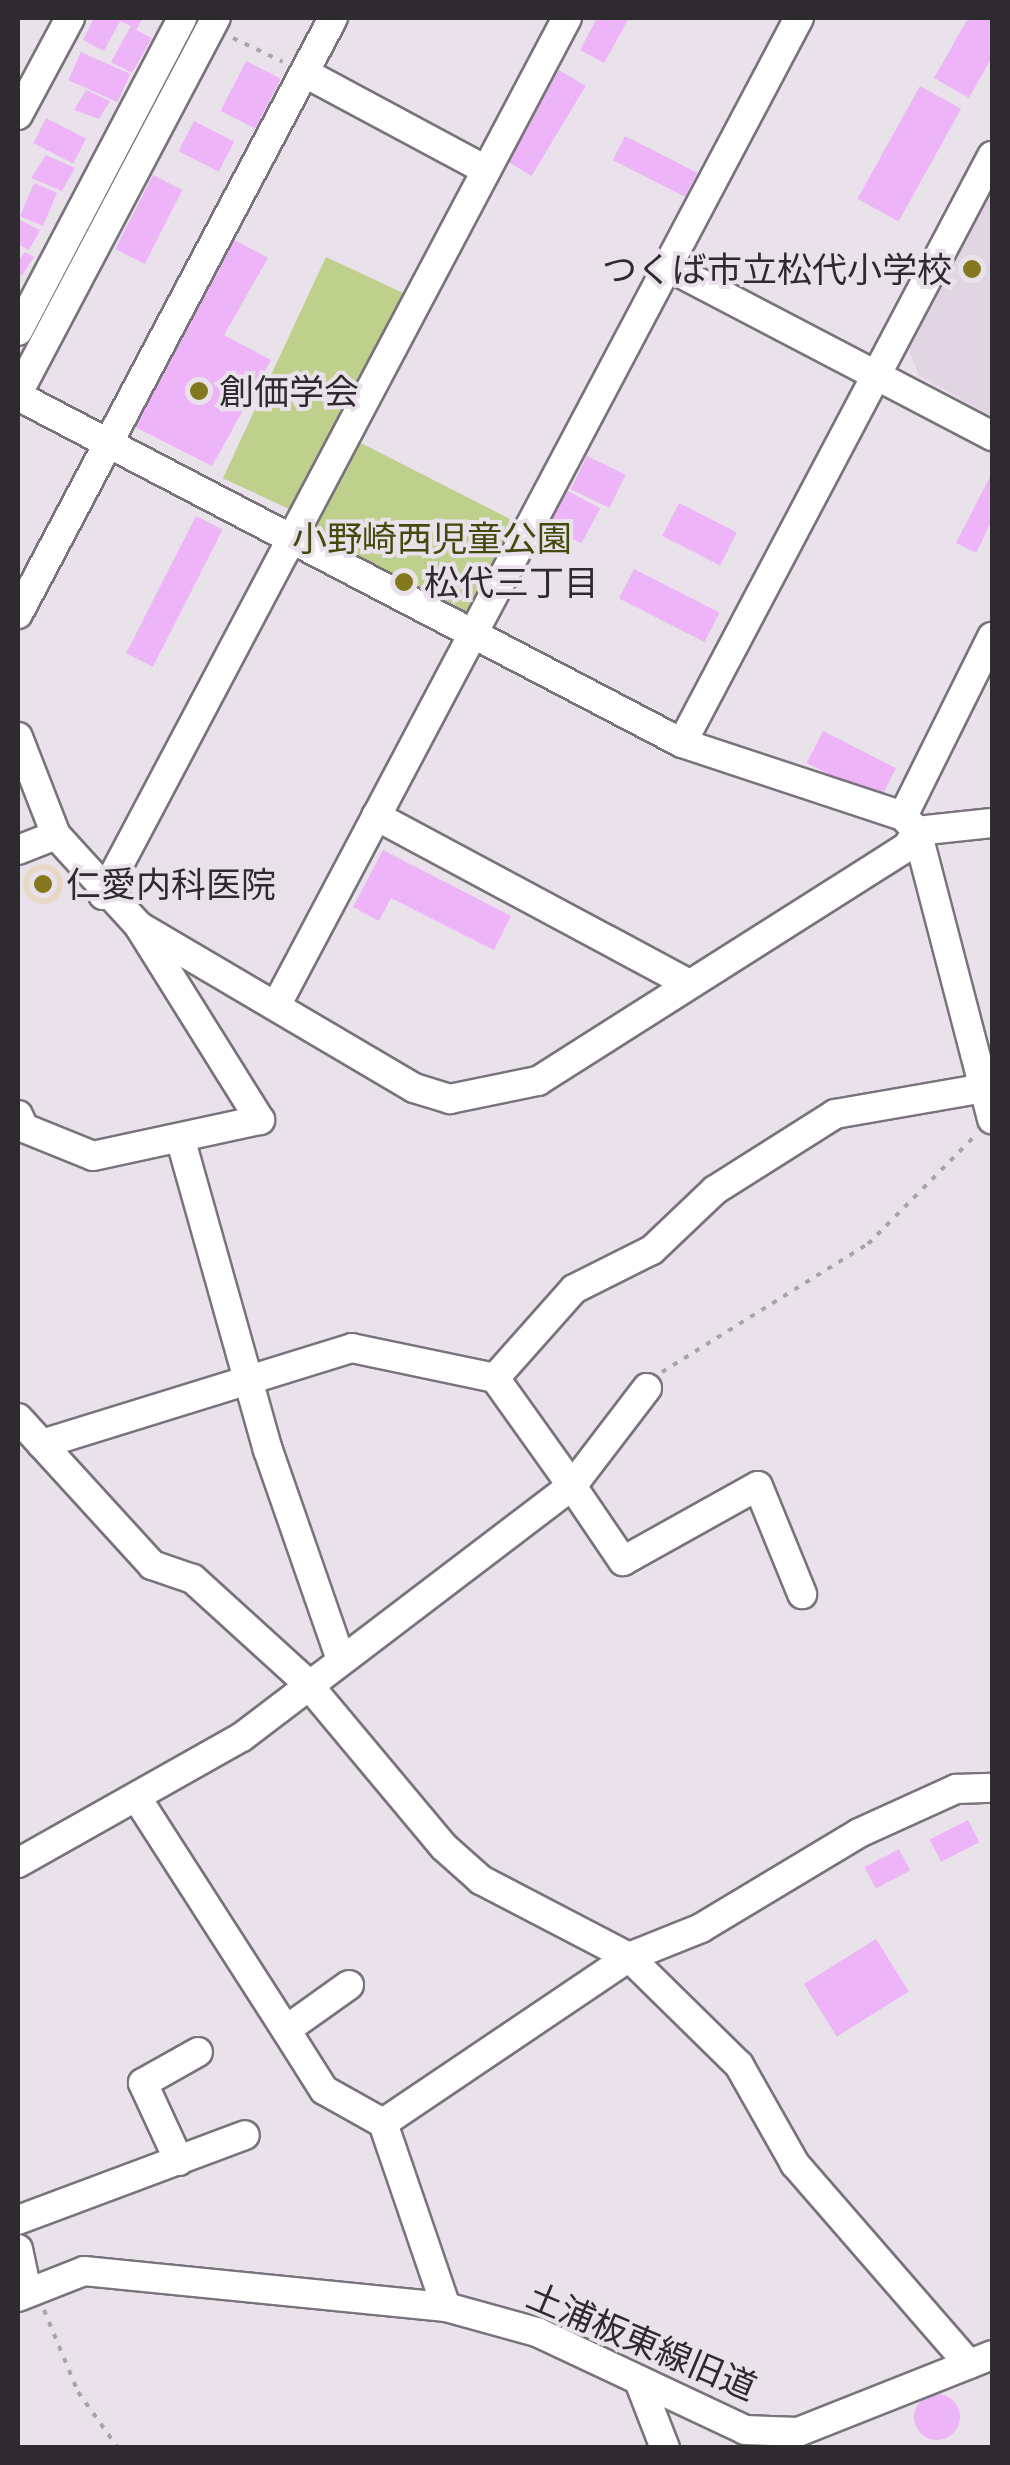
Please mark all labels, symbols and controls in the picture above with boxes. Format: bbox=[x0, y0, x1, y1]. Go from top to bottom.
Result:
place label: つくば市立松代小学校 bbox=[602, 248, 952, 290]
marker: つくば市立松代小学校 bbox=[961, 258, 983, 280]
place label: 創価学会 bbox=[219, 370, 359, 412]
marker: 創価学会 bbox=[188, 380, 210, 402]
park label: 小野崎西児童公園 bbox=[292, 517, 572, 559]
place label: 松代三丁目 bbox=[424, 561, 599, 603]
marker: 松代三丁目 bbox=[393, 571, 415, 593]
place label: 仁愛内科医院 bbox=[66, 863, 276, 905]
marker: 仁愛内科医院 bbox=[30, 871, 56, 897]
street label: 土浦板東線旧道 bbox=[521, 2274, 763, 2408]

